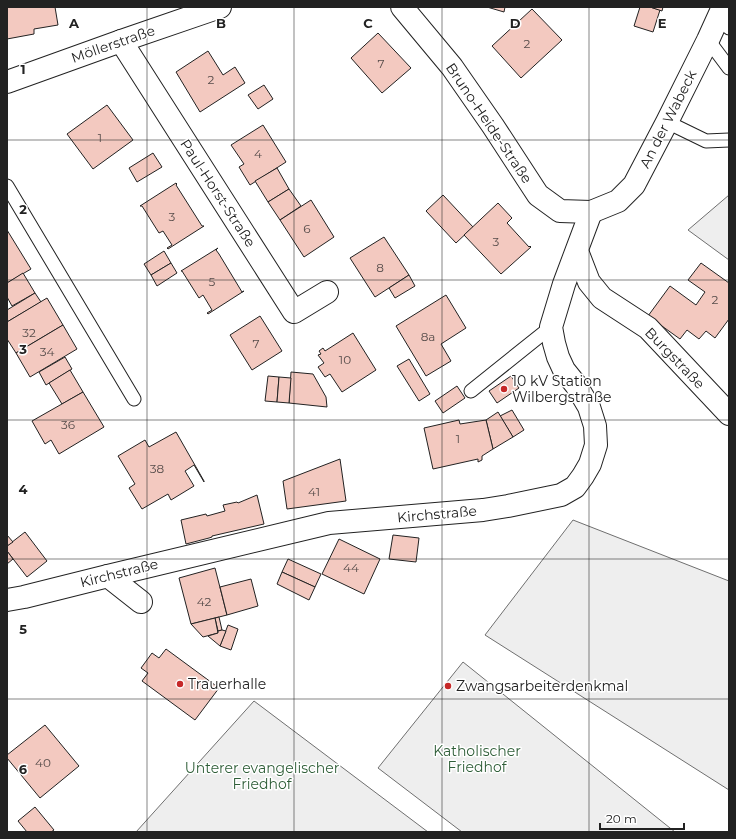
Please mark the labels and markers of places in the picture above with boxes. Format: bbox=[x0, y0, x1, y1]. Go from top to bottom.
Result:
place label: 10 kV Station Wilbergstraße bbox=[512, 372, 611, 406]
marker: 10 kV Station Wilbergstraße bbox=[499, 384, 509, 394]
place label: Trauerhalle bbox=[188, 675, 266, 693]
place label: Zwangsarbeiterdenkmal bbox=[456, 677, 628, 695]
marker: Trauerhalle bbox=[175, 679, 185, 689]
marker: Zwangsarbeiterdenkmal bbox=[443, 681, 453, 691]

